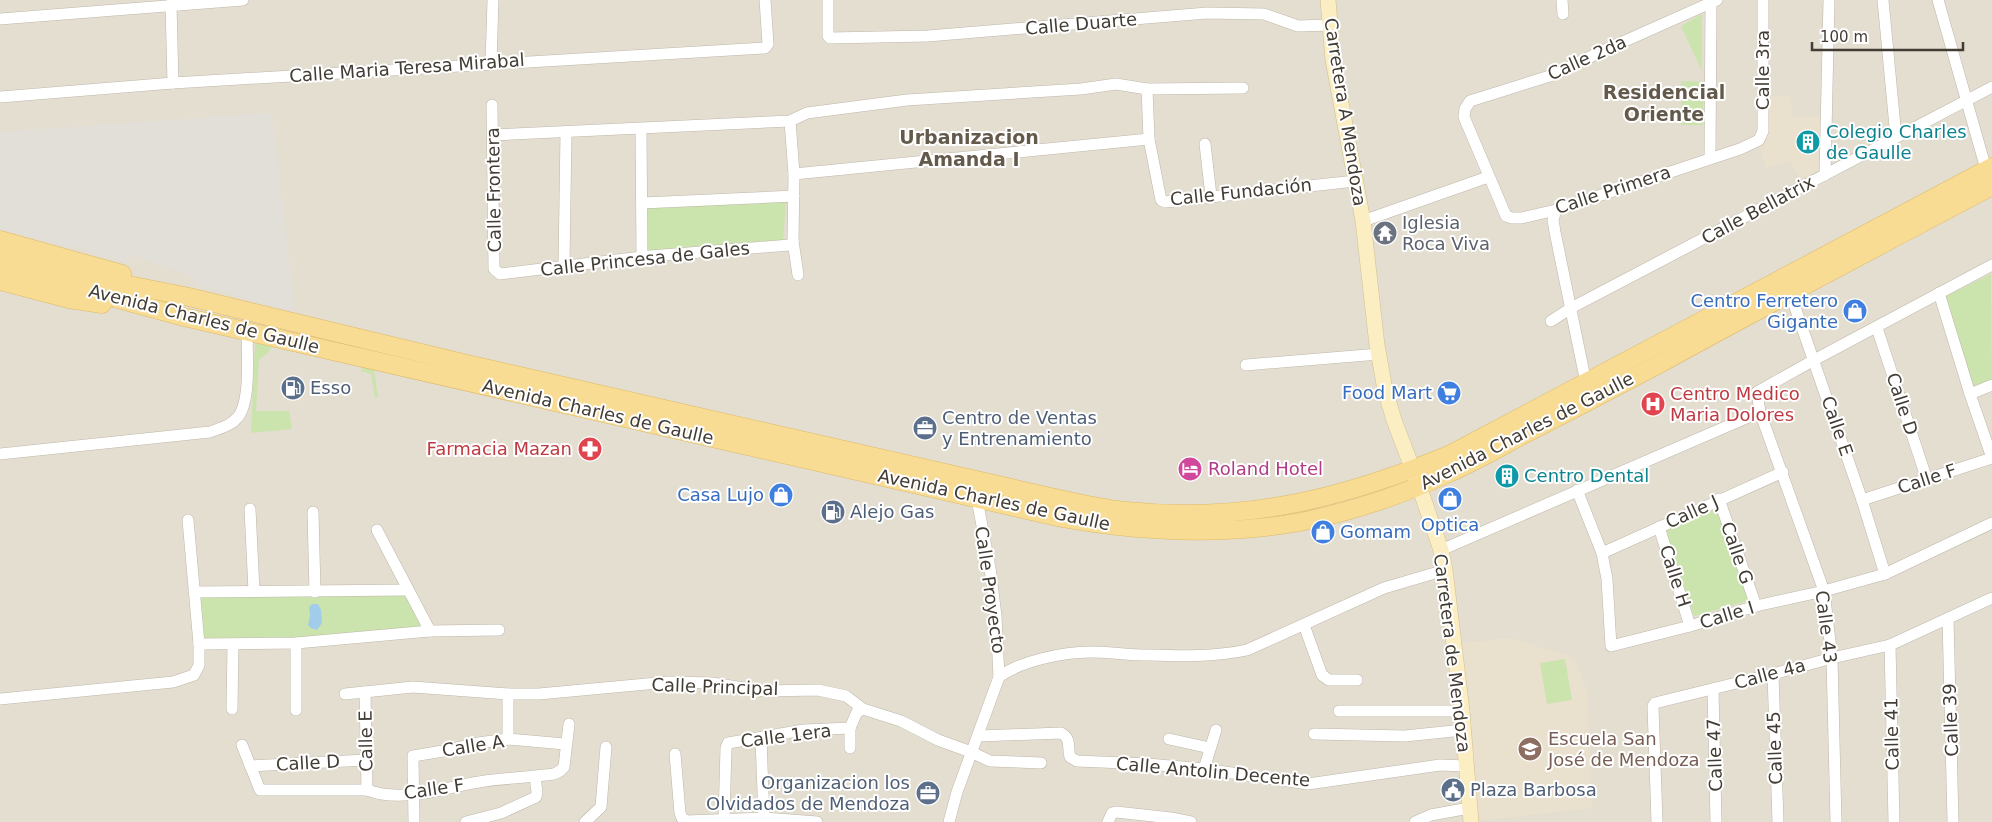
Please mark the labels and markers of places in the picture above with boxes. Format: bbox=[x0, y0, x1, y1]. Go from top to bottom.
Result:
place label: Colegio Charles de Gaulle bbox=[1826, 121, 1967, 163]
building icon: Colegio Charles de Gaulle bbox=[1795, 129, 1821, 155]
place label: Iglesia Roca Viva bbox=[1402, 212, 1490, 254]
temple icon: Iglesia Roca Viva bbox=[1372, 220, 1398, 246]
place label: Centro Ferretero Gigante bbox=[1690, 290, 1838, 332]
shop icon: Centro Ferretero Gigante bbox=[1842, 298, 1868, 324]
fuel station icon: Esso bbox=[280, 375, 306, 401]
place label: Esso bbox=[310, 377, 351, 398]
supermarket icon: Food Mart bbox=[1436, 380, 1462, 406]
place label: Food Mart bbox=[1342, 382, 1432, 403]
place label: Centro Medico Maria Dolores bbox=[1670, 383, 1800, 425]
hospital icon: Centro Medico Maria Dolores bbox=[1640, 391, 1666, 417]
place label: Centro de Ventas y Entrenamiento bbox=[942, 407, 1097, 449]
office icon: Centro de Ventas y Entrenamiento bbox=[912, 415, 938, 441]
pharmacy icon: Farmacia Mazan bbox=[577, 436, 603, 462]
place label: Farmacia Mazan bbox=[427, 438, 572, 459]
hotel icon: Roland Hotel bbox=[1177, 456, 1203, 482]
place label: Roland Hotel bbox=[1208, 458, 1323, 479]
building icon: Centro Dental bbox=[1494, 463, 1520, 489]
place label: Centro Dental bbox=[1524, 465, 1649, 486]
shop icon: Casa Lujo bbox=[768, 482, 794, 508]
place label: Casa Lujo bbox=[677, 484, 764, 505]
shop icon: Optica bbox=[1437, 486, 1463, 512]
fuel station icon: Alejo Gas bbox=[820, 499, 846, 525]
place label: Alejo Gas bbox=[850, 501, 934, 522]
place label: Optica bbox=[1421, 514, 1479, 535]
shop icon: Gomam bbox=[1310, 519, 1336, 545]
place label: Gomam bbox=[1340, 521, 1411, 542]
place label: Escuela San José de Mendoza bbox=[1547, 728, 1700, 770]
school or university icon: Escuela San José de Mendoza bbox=[1517, 736, 1543, 762]
place label: Organizacion los Olvidados de Mendoza bbox=[706, 772, 910, 814]
public building icon: Plaza Barbosa bbox=[1440, 777, 1466, 803]
place label: Plaza Barbosa bbox=[1470, 779, 1597, 800]
office icon: Organizacion los Olvidados de Mendoza bbox=[915, 780, 941, 806]

